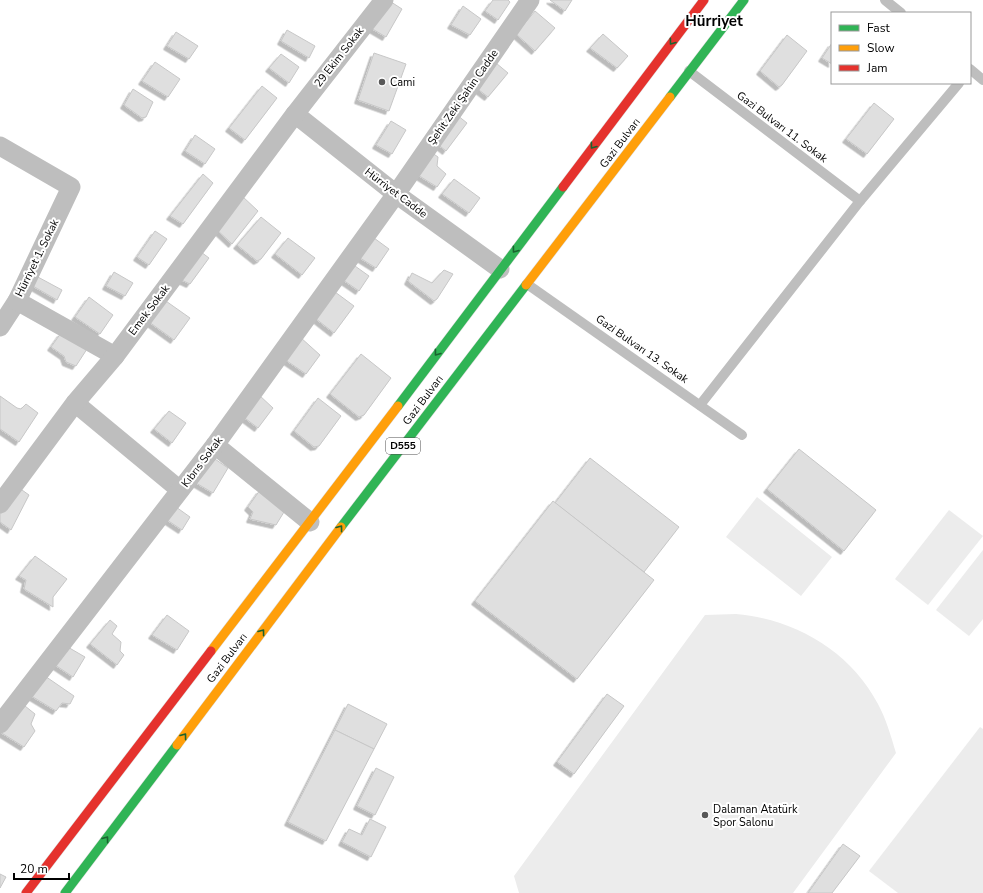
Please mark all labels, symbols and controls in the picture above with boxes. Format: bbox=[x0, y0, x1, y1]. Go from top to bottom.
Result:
district label: Hürriyet bbox=[685, 11, 743, 31]
legend bbox=[831, 12, 971, 84]
text: Fast bbox=[867, 20, 890, 36]
street label: 29 Ekim Sokak bbox=[311, 23, 368, 90]
one-way arrow bbox=[670, 38, 677, 45]
text: Slow bbox=[867, 40, 895, 56]
street label: Şehit Zeki Şahin Cadde bbox=[424, 46, 502, 148]
text: Jam bbox=[866, 60, 888, 76]
place label: Cami bbox=[390, 75, 415, 90]
marker: Cami bbox=[377, 77, 387, 87]
street label: Gazi Bulvarı 11. Sokak bbox=[734, 88, 831, 166]
street label: Gazi Bulvarı bbox=[596, 115, 644, 171]
one-way arrow bbox=[591, 142, 598, 149]
street label: Hürriyet Cadde bbox=[362, 164, 430, 222]
street label: Hürriyet 1. Sokak bbox=[12, 216, 63, 299]
one-way arrow bbox=[513, 245, 520, 252]
street label: Emek Sokak bbox=[125, 281, 173, 338]
street label: Gazi Bulvarı 13. Sokak bbox=[593, 311, 692, 387]
one-way arrow bbox=[435, 349, 442, 356]
street label: Gazi Bulvarı bbox=[399, 372, 447, 428]
street label: Kıbrıs Sokak bbox=[178, 433, 226, 491]
road number: D555 bbox=[386, 438, 420, 454]
one-way arrow bbox=[335, 525, 342, 532]
one-way arrow bbox=[257, 629, 264, 636]
street label: Gazi Bulvarı bbox=[203, 630, 251, 686]
one-way arrow bbox=[179, 733, 186, 740]
place label: Dalaman Atatürk Spor Salonu bbox=[713, 802, 798, 830]
marker: Dalaman Atatürk Spor Salonu bbox=[700, 810, 710, 820]
one-way arrow bbox=[101, 837, 108, 844]
scale bar bbox=[14, 855, 69, 881]
text: 20 m bbox=[20, 861, 48, 877]

